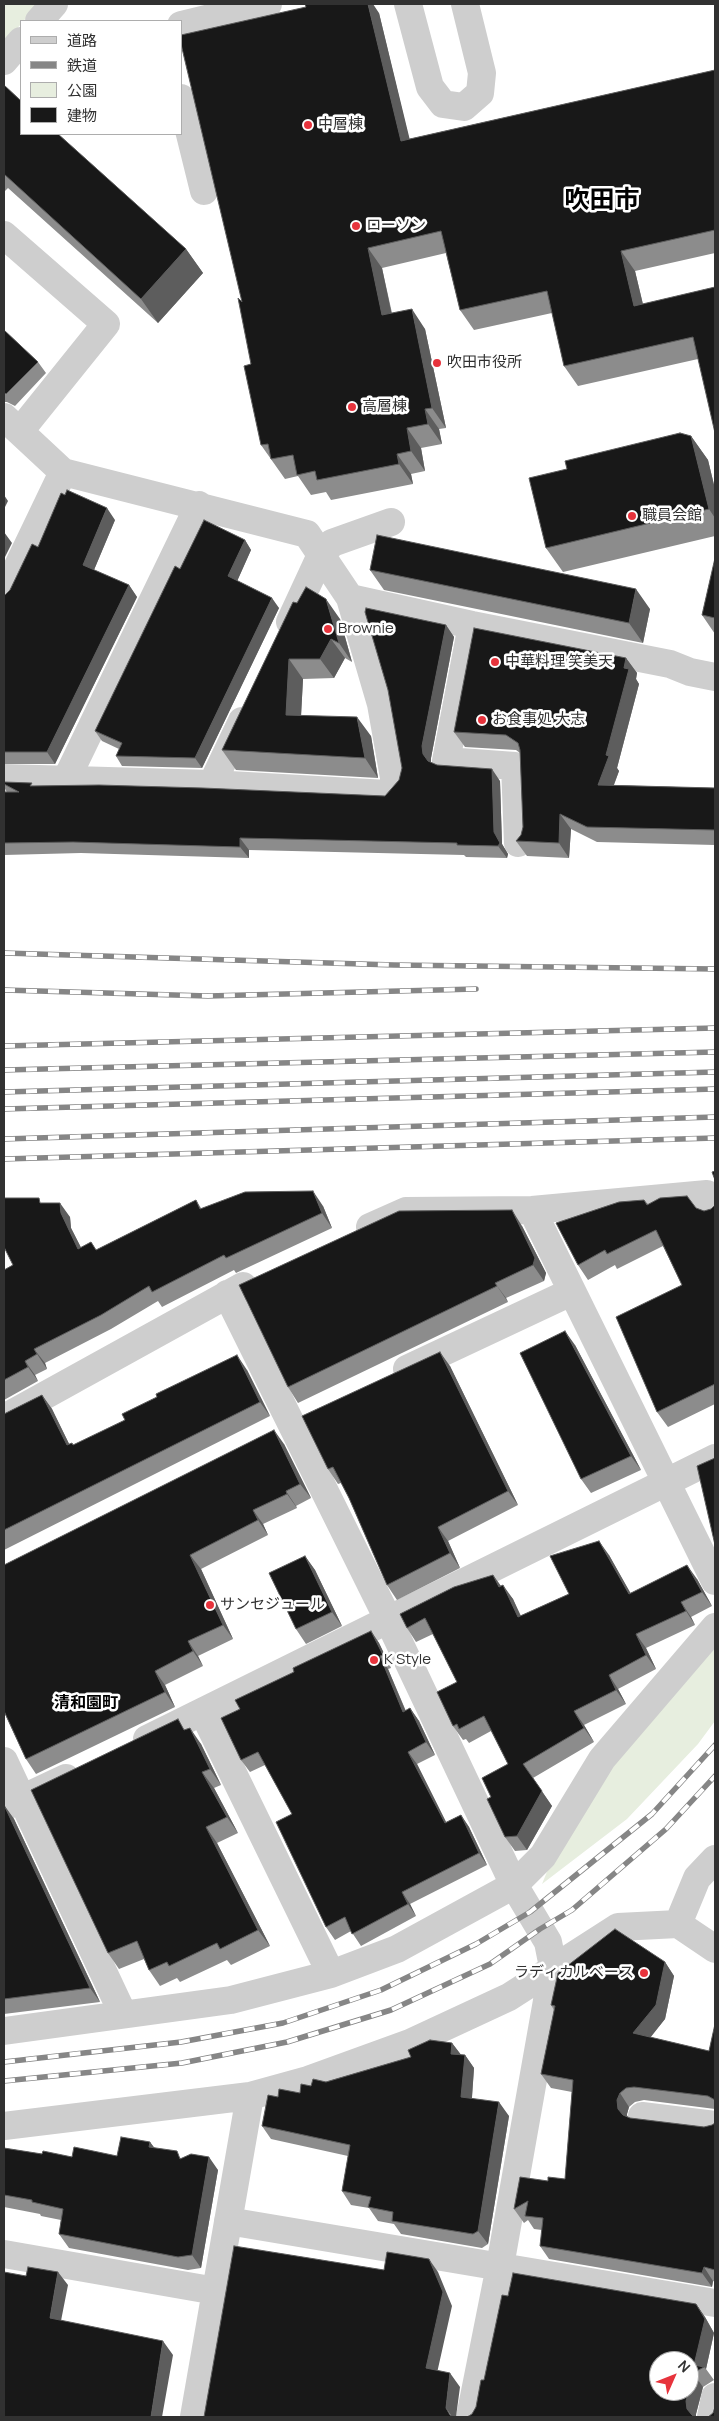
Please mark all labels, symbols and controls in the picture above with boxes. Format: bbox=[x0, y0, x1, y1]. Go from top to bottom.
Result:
legend bbox=[20, 20, 182, 135]
text: 道路 bbox=[67, 30, 97, 51]
text: 鉄道 bbox=[67, 55, 97, 76]
text: 公園 bbox=[67, 80, 97, 101]
text: 建物 bbox=[67, 105, 97, 126]
place label: 中層棟 bbox=[318, 116, 363, 134]
marker: 中層棟 bbox=[302, 119, 314, 131]
district label: 吹田市 bbox=[565, 186, 639, 216]
place label: ローソン bbox=[366, 217, 426, 235]
marker: ローソン bbox=[350, 220, 362, 232]
place label: 吹田市役所 bbox=[447, 354, 522, 372]
marker: 吹田市役所 bbox=[431, 357, 443, 369]
place label: 高層棟 bbox=[362, 398, 407, 416]
marker: 高層棟 bbox=[346, 401, 358, 413]
place label: 職員会館 bbox=[642, 507, 702, 525]
marker: 職員会館 bbox=[626, 510, 638, 522]
place label: Brownie bbox=[338, 620, 394, 638]
marker: Brownie bbox=[322, 623, 334, 635]
place label: 中華料理 笑美天 bbox=[505, 653, 613, 671]
marker: 中華料理 笑美天 bbox=[489, 656, 501, 668]
place label: お食事処 大志 bbox=[492, 711, 585, 729]
marker: お食事処 大志 bbox=[476, 714, 488, 726]
place label: サンセジュール bbox=[220, 1596, 325, 1614]
marker: サンセジュール bbox=[204, 1599, 216, 1611]
place label: K Style bbox=[384, 1651, 431, 1669]
marker: K Style bbox=[368, 1654, 380, 1666]
district label: 清和園町 bbox=[54, 1694, 118, 1714]
place label: ラディカルベース bbox=[514, 1964, 634, 1982]
marker: ラディカルベース bbox=[638, 1967, 650, 1979]
north arrow bbox=[649, 2351, 699, 2401]
text: N bbox=[674, 2356, 695, 2376]

